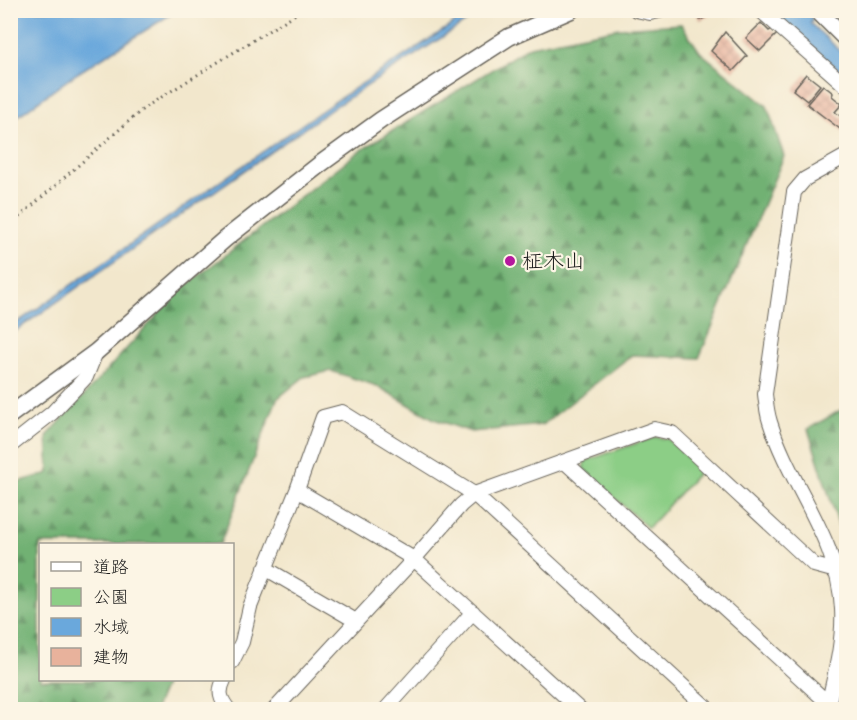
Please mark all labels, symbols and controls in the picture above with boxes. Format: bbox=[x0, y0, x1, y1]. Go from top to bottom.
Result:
place label: 柾木山 bbox=[522, 248, 585, 278]
marker: 柾木山 bbox=[503, 254, 517, 268]
legend bbox=[39, 543, 234, 681]
text: 道路 bbox=[93, 556, 129, 582]
text: 公園 bbox=[93, 586, 129, 612]
text: 水域 bbox=[93, 616, 129, 642]
text: 建物 bbox=[93, 646, 129, 672]

